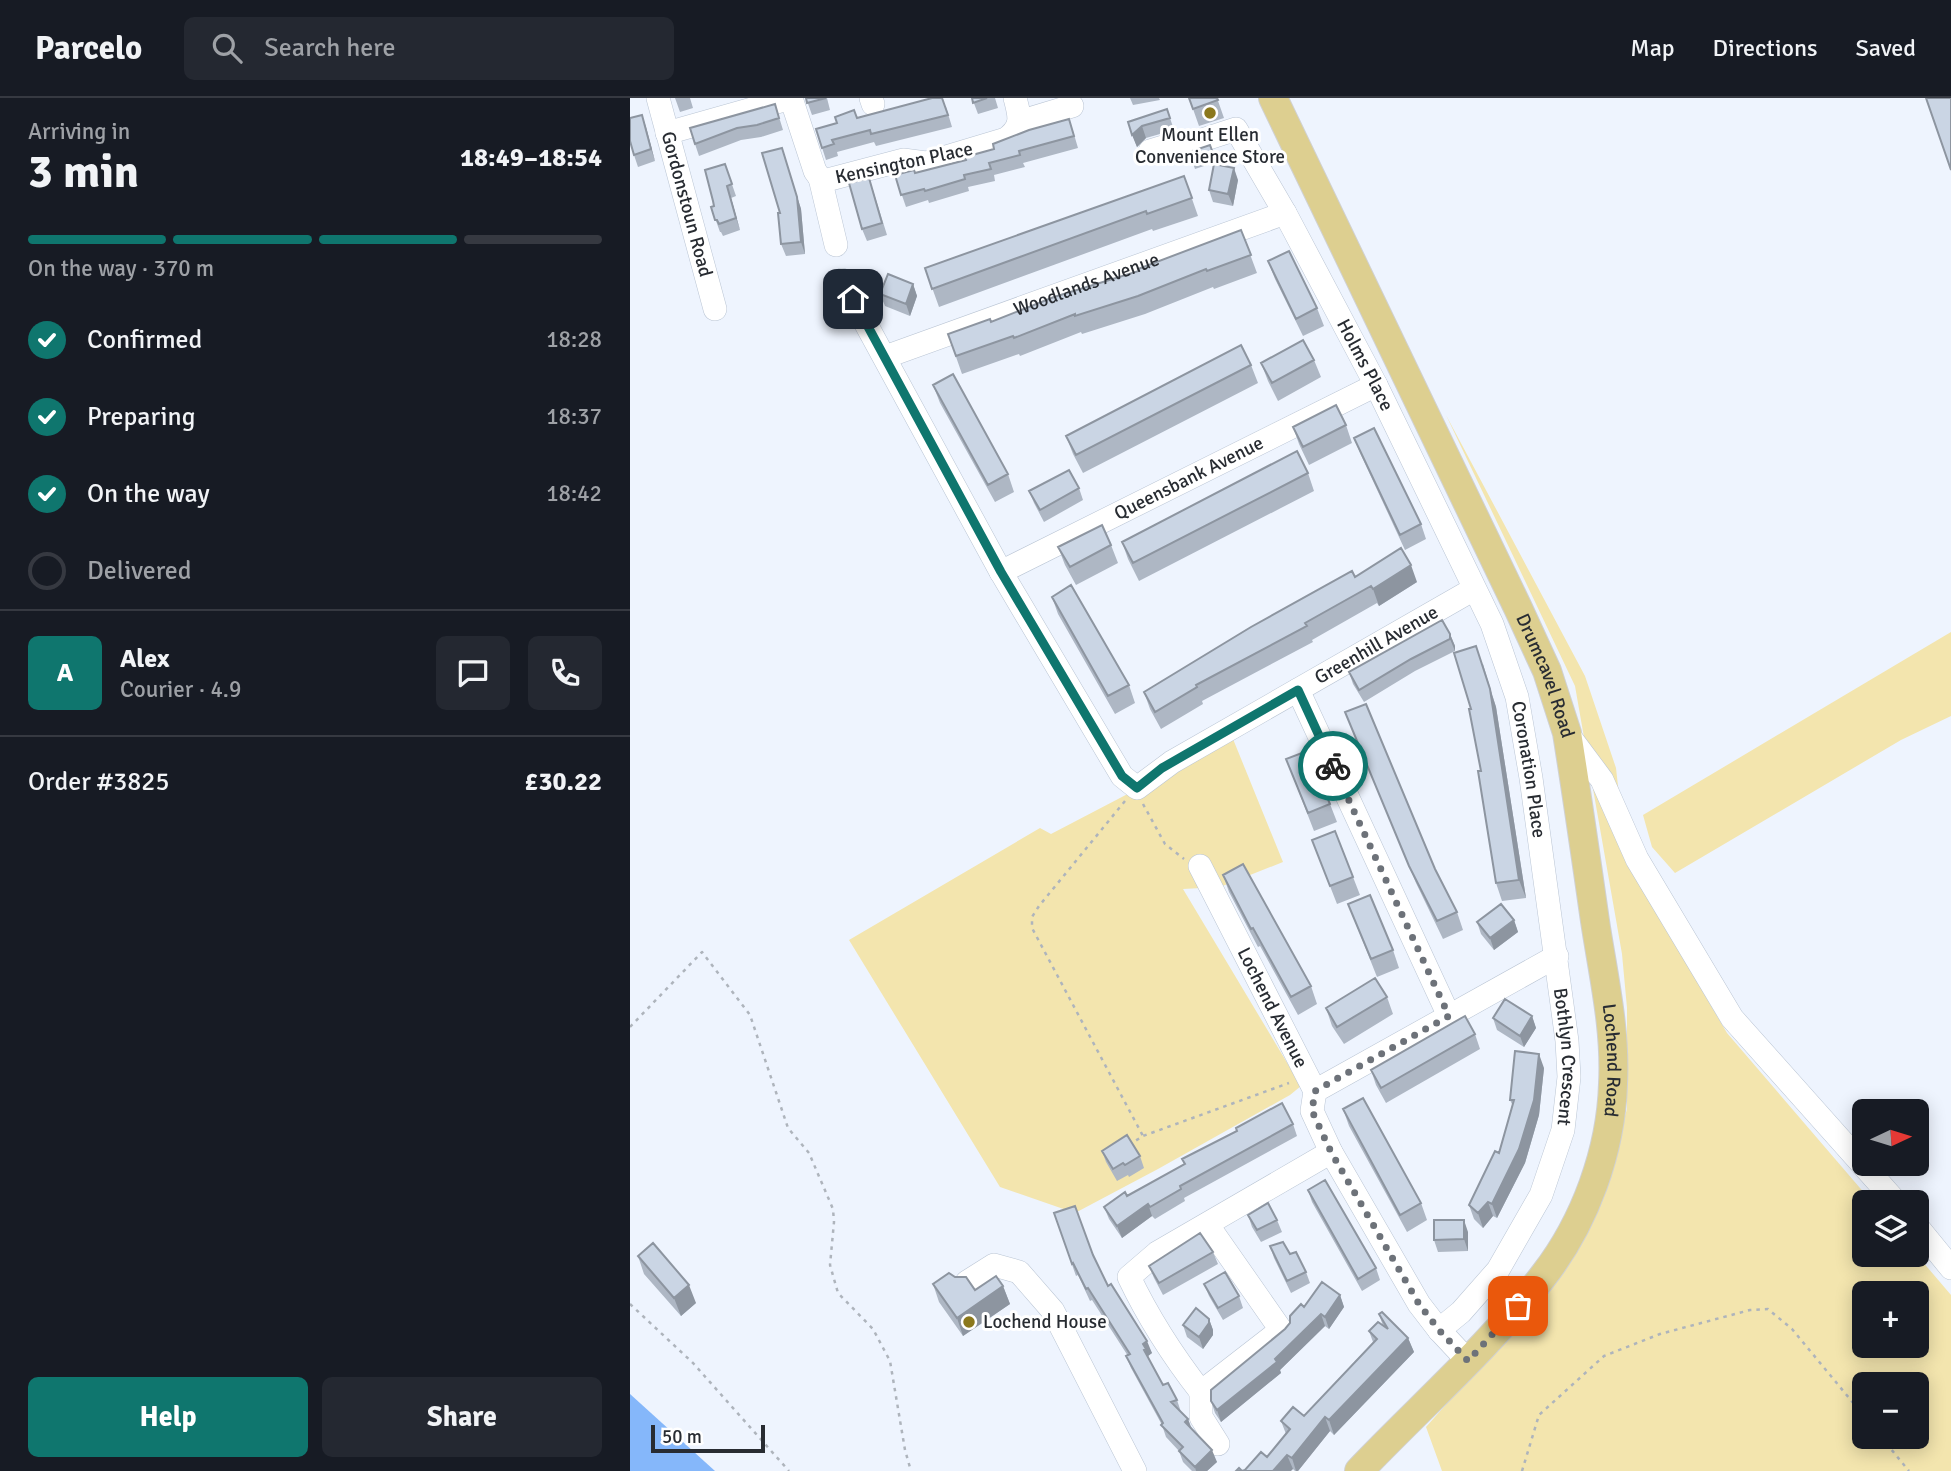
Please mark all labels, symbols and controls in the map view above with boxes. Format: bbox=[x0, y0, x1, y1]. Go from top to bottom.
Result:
search box bbox=[184, 17, 674, 80]
text: Parcelo bbox=[35, 28, 142, 69]
icon: search bbox=[208, 29, 246, 67]
text: Search here bbox=[264, 32, 395, 64]
text: Map bbox=[1630, 33, 1675, 63]
text: Directions bbox=[1713, 33, 1818, 63]
text: Saved bbox=[1856, 33, 1916, 63]
marker: Mount Ellen Convenience Store bbox=[1202, 105, 1218, 121]
text: Arriving in bbox=[28, 117, 130, 146]
place label: Mount Ellen Convenience Store bbox=[1135, 123, 1285, 169]
street label: Gordonstoun Road bbox=[656, 129, 718, 280]
street label: Kensington Place bbox=[833, 137, 975, 189]
text: 18:49–18:54 bbox=[460, 142, 602, 174]
text: 3 min bbox=[28, 144, 139, 200]
street label: Woodlands Avenue bbox=[1010, 247, 1162, 322]
text: On the way · 370 m bbox=[28, 254, 214, 283]
pin bbox=[823, 269, 883, 329]
icon: home bbox=[834, 280, 872, 318]
street label: Holms Place bbox=[1331, 315, 1399, 415]
icon: check bbox=[28, 321, 66, 359]
text: Confirmed bbox=[87, 324, 202, 356]
text: 18:28 bbox=[546, 325, 602, 354]
icon: check bbox=[28, 398, 66, 436]
text: Preparing bbox=[87, 401, 195, 433]
text: 18:37 bbox=[546, 402, 602, 431]
street label: Queensbank Avenue bbox=[1110, 431, 1268, 526]
icon: check bbox=[28, 475, 66, 513]
text: On the way bbox=[87, 478, 210, 510]
text: 18:42 bbox=[546, 479, 602, 508]
text: Delivered bbox=[87, 555, 192, 587]
street label: Greenhill Avenue bbox=[1310, 600, 1442, 690]
street label: Drumcavel Road bbox=[1510, 610, 1580, 741]
button: chat bbox=[436, 636, 510, 710]
button: phone bbox=[528, 636, 602, 710]
text: Alex bbox=[120, 643, 170, 675]
text: A bbox=[57, 657, 73, 689]
text: Courier · 4.9 bbox=[120, 675, 241, 704]
street label: Coronation Place bbox=[1506, 699, 1551, 839]
courier bbox=[1298, 731, 1368, 801]
icon: bike bbox=[1314, 747, 1352, 785]
text: Order #3825 bbox=[28, 766, 169, 798]
text: £30.22 bbox=[524, 766, 602, 798]
street label: Lochend Avenue bbox=[1232, 943, 1313, 1072]
street label: Bothlyn Crescent bbox=[1548, 986, 1581, 1127]
street label: Lochend Road bbox=[1597, 1002, 1625, 1118]
north arrow bbox=[1852, 1099, 1928, 1176]
map controls bbox=[1852, 1099, 1929, 1449]
button: layers bbox=[1852, 1190, 1929, 1267]
pin bbox=[1488, 1276, 1548, 1336]
button: + bbox=[1852, 1281, 1929, 1358]
icon: bag bbox=[1499, 1287, 1537, 1325]
place label: Lochend House bbox=[983, 1310, 1107, 1334]
marker: Lochend House bbox=[961, 1314, 977, 1330]
button: − bbox=[1852, 1372, 1929, 1449]
button: Help bbox=[28, 1377, 308, 1457]
button: Share bbox=[322, 1377, 602, 1457]
scale bar bbox=[651, 1422, 765, 1454]
text: 50 m bbox=[662, 1425, 702, 1449]

